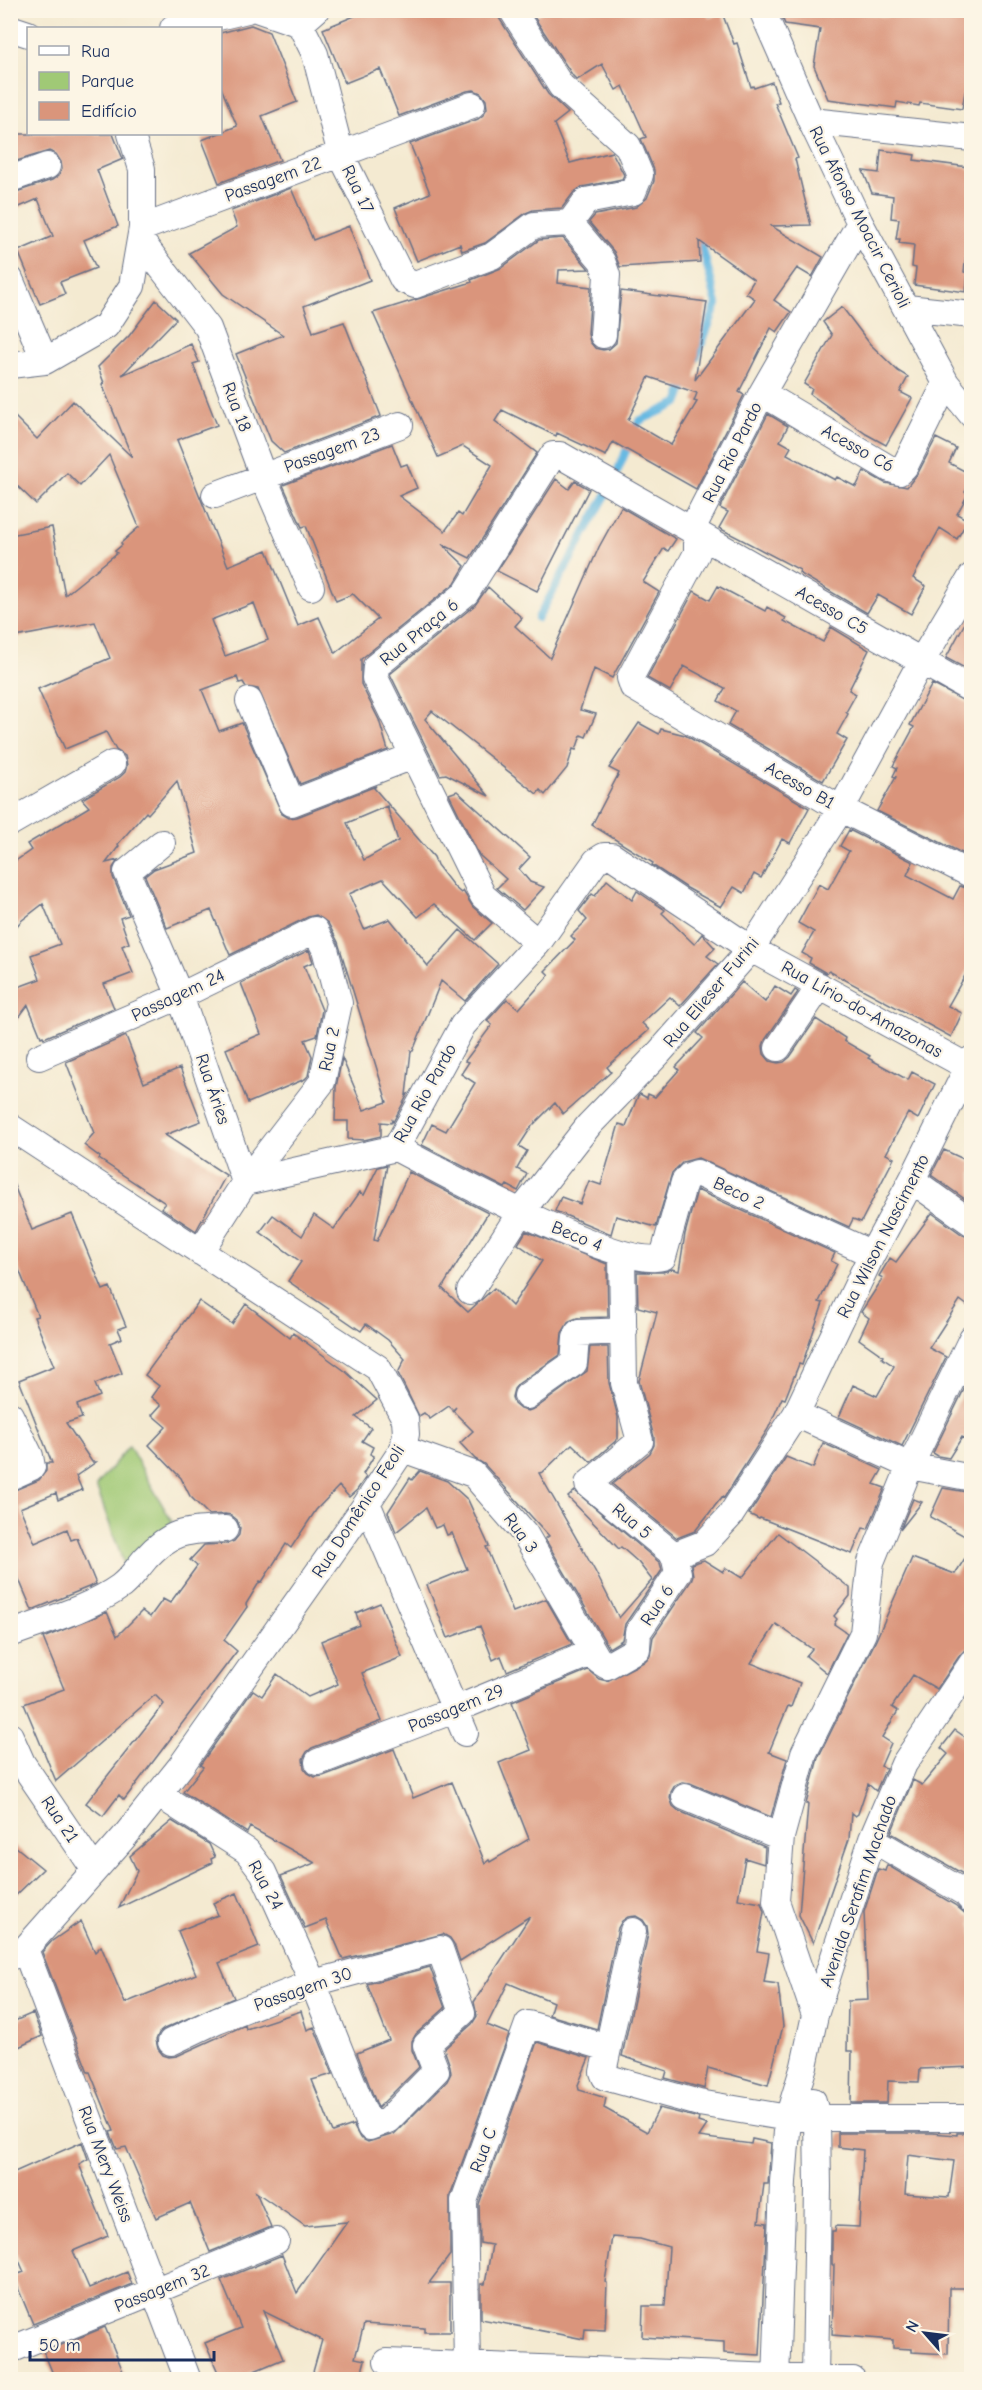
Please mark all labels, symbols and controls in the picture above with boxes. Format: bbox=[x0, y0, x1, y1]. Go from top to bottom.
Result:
legend bbox=[27, 27, 222, 135]
text: Rua bbox=[81, 41, 110, 62]
text: Parque bbox=[81, 71, 134, 92]
text: Edifício bbox=[81, 101, 137, 122]
street label: Rua Afonso Moacir Cerioli bbox=[804, 123, 915, 312]
street label: Passagem 22 bbox=[222, 152, 324, 207]
street label: Rua 17 bbox=[337, 162, 378, 217]
street label: Rua 18 bbox=[217, 379, 256, 435]
street label: Rua Rio Pardo bbox=[698, 399, 767, 506]
street label: Acesso C6 bbox=[818, 420, 898, 477]
street label: Passagem 23 bbox=[281, 423, 383, 478]
street label: Acesso C5 bbox=[792, 581, 871, 639]
street label: Rua Praça 6 bbox=[376, 594, 463, 670]
street label: Acesso B1 bbox=[761, 757, 838, 814]
street label: Rua Elieser Furini bbox=[659, 933, 764, 1052]
street label: Rua Lírio-do-Amazonas bbox=[778, 956, 946, 1062]
street label: Passagem 24 bbox=[128, 965, 228, 1026]
street label: Rua 2 bbox=[315, 1025, 344, 1073]
street label: Rua Rio Pardo bbox=[390, 1040, 461, 1146]
street label: Rua Áries bbox=[191, 1051, 235, 1127]
street label: Rua Wilson Nascimento bbox=[833, 1151, 934, 1322]
street label: Beco 2 bbox=[710, 1173, 768, 1214]
street label: Beco 4 bbox=[548, 1217, 605, 1256]
street label: Rua Domênico Feoli bbox=[308, 1441, 409, 1582]
street label: Rua 5 bbox=[608, 1499, 656, 1544]
street label: Rua 3 bbox=[499, 1509, 542, 1557]
street label: Rua 6 bbox=[636, 1581, 679, 1630]
street label: Passagem 29 bbox=[405, 1680, 507, 1737]
street label: Rua 21 bbox=[36, 1792, 83, 1847]
street label: Avenida Serafim Machado bbox=[816, 1792, 901, 1990]
street label: Rua 24 bbox=[243, 1857, 288, 1914]
street label: Passagem 30 bbox=[251, 1963, 355, 2016]
street label: Rua Mery Weiss bbox=[74, 2103, 137, 2225]
street label: Rua C bbox=[466, 2125, 501, 2176]
street label: Passagem 32 bbox=[112, 2260, 213, 2317]
north arrow bbox=[895, 2303, 955, 2363]
text: N bbox=[902, 2318, 923, 2335]
scale bar bbox=[30, 2324, 214, 2362]
text: 50 m bbox=[39, 2335, 81, 2356]

